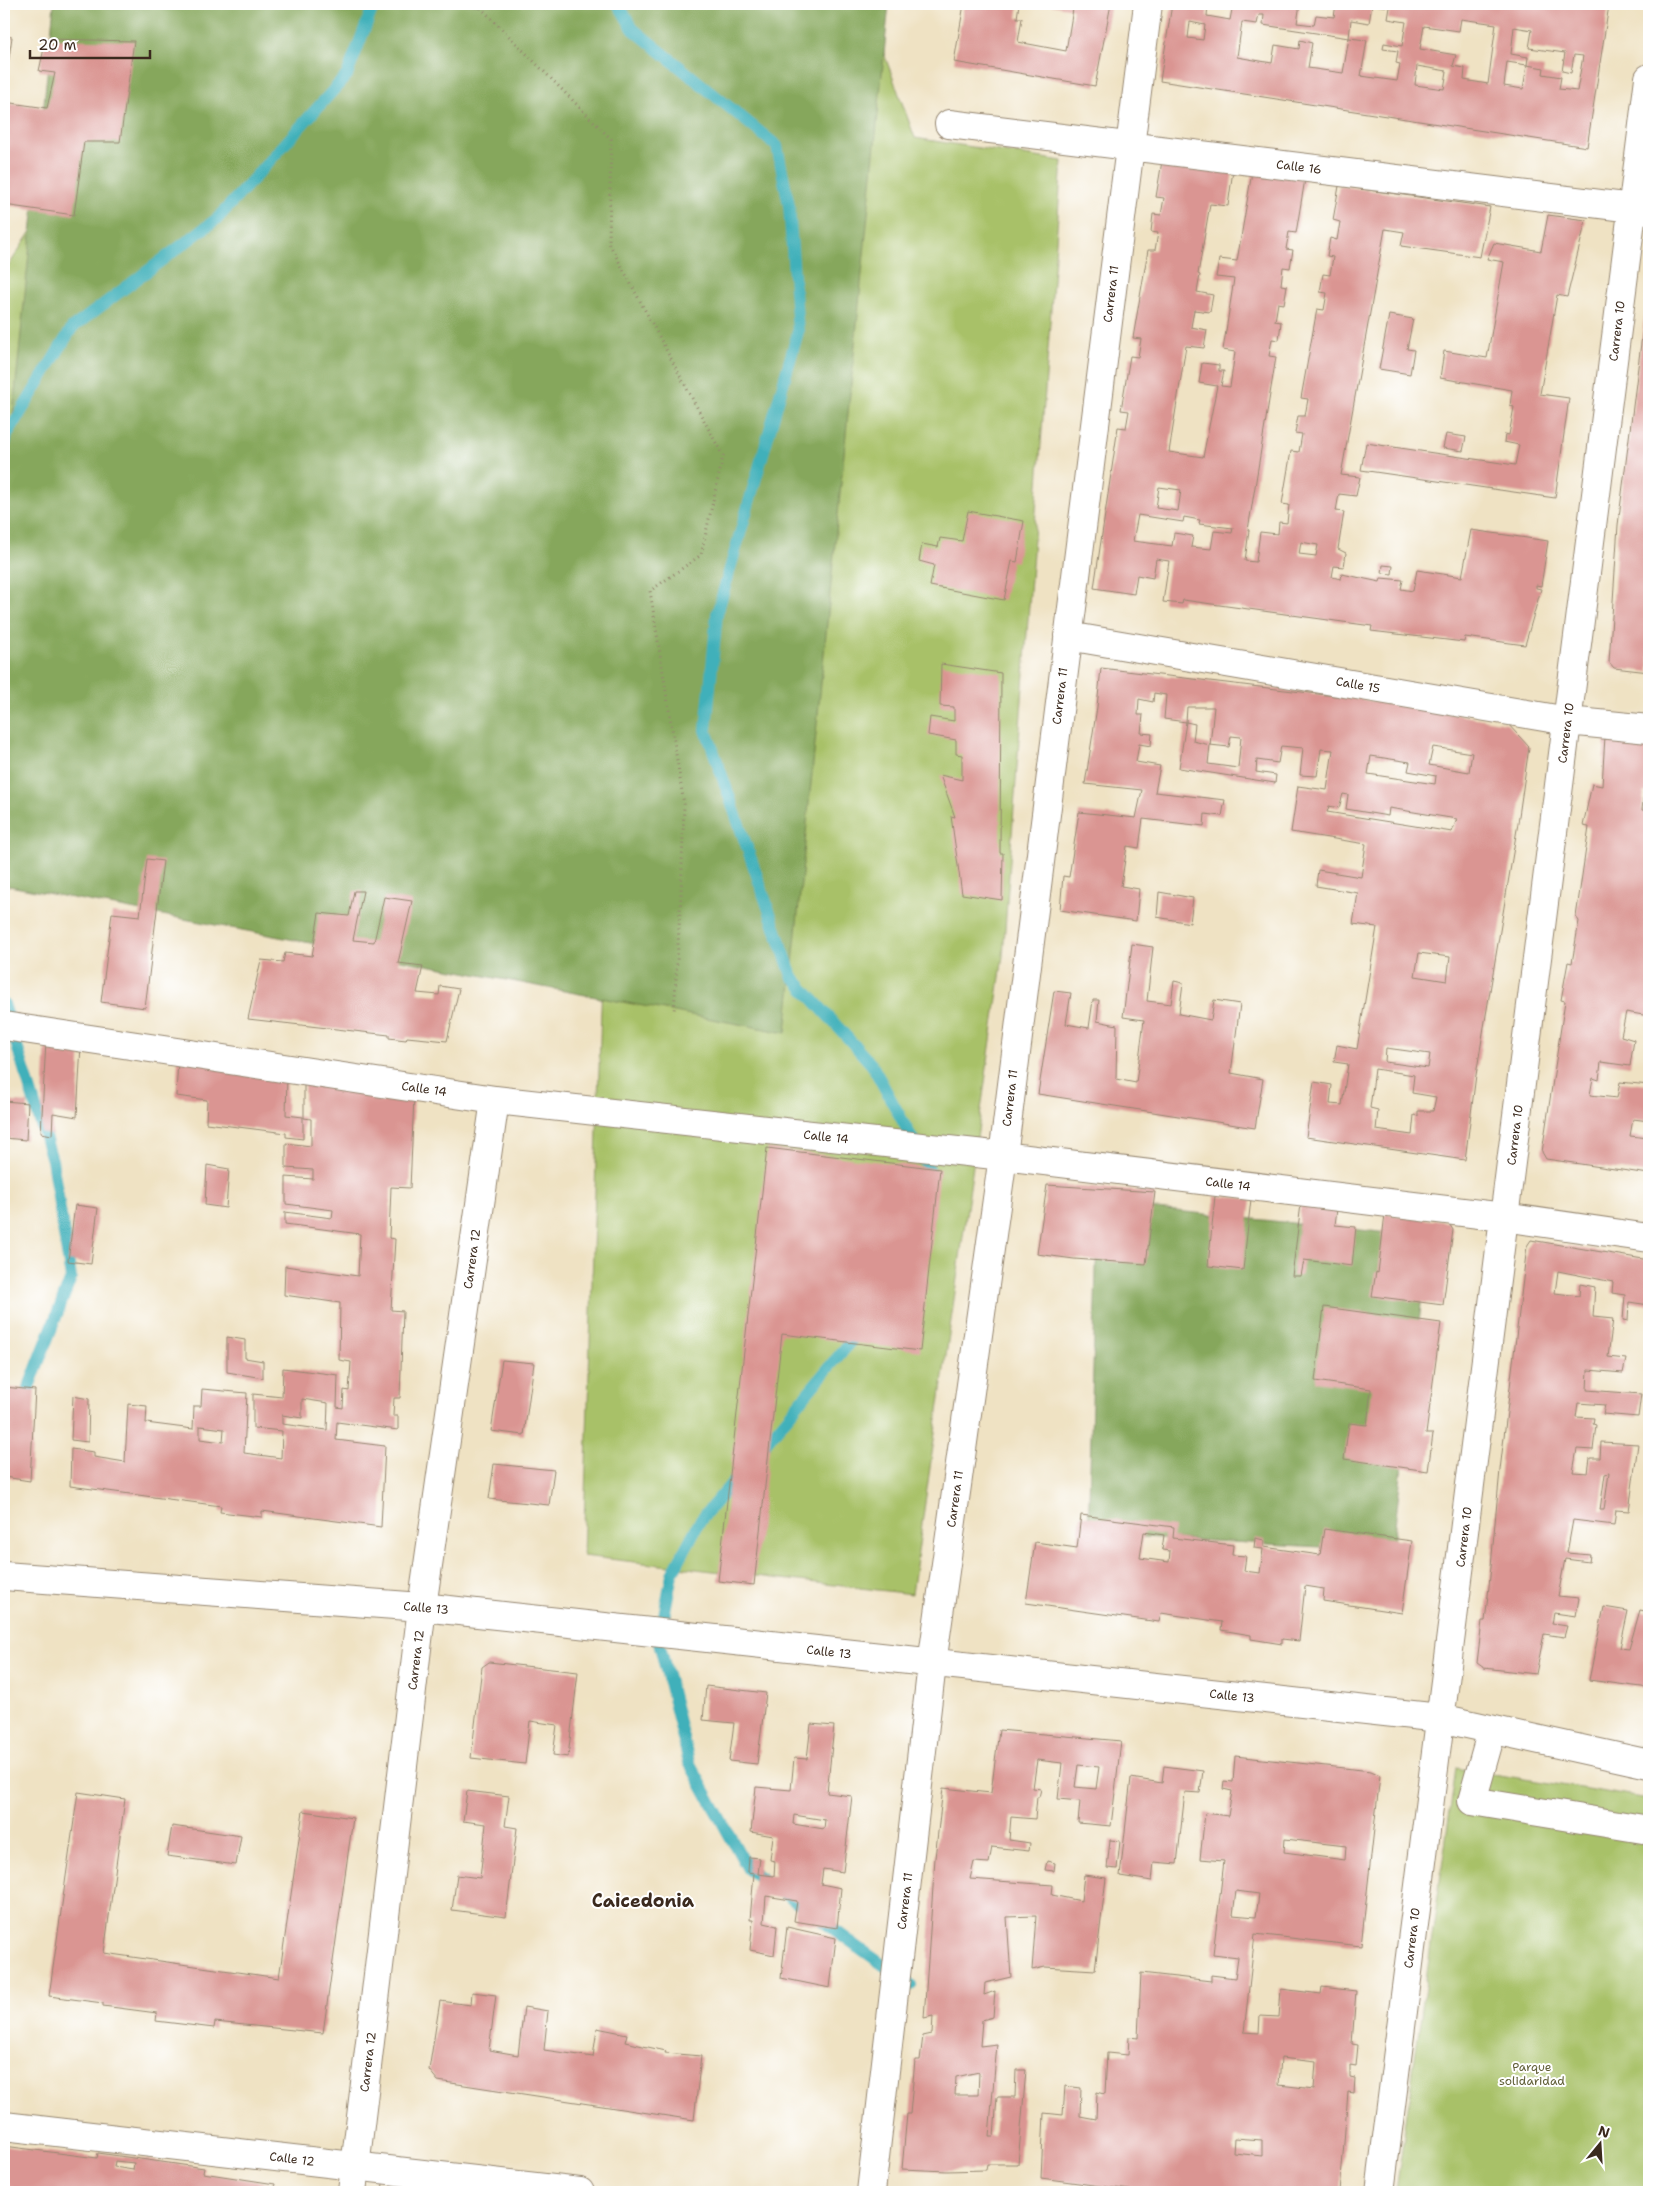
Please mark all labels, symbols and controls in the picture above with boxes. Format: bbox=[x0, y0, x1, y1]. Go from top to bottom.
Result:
scale bar bbox=[30, 28, 150, 60]
text: 20 m bbox=[38, 35, 77, 55]
street label: Calle 16 bbox=[1275, 156, 1323, 178]
street label: Carrera 11 bbox=[1100, 265, 1122, 323]
street label: Carrera 10 bbox=[1605, 300, 1629, 362]
street label: Carrera 11 bbox=[1049, 667, 1071, 725]
street label: Calle 15 bbox=[1335, 673, 1381, 697]
street label: Carrera 10 bbox=[1554, 702, 1578, 764]
street label: Carrera 11 bbox=[999, 1069, 1021, 1127]
street label: Calle 14 bbox=[400, 1078, 448, 1100]
street label: Carrera 10 bbox=[1503, 1104, 1527, 1166]
street label: Calle 14 bbox=[803, 1127, 849, 1147]
street label: Calle 14 bbox=[1204, 1173, 1252, 1195]
street label: Carrera 12 bbox=[460, 1228, 484, 1290]
street label: Carrera 11 bbox=[943, 1469, 967, 1529]
street label: Carrera 10 bbox=[1452, 1506, 1476, 1568]
street label: Calle 13 bbox=[403, 1598, 449, 1618]
street label: Carrera 12 bbox=[404, 1629, 428, 1691]
street label: Calle 13 bbox=[806, 1642, 852, 1662]
street label: Calle 13 bbox=[1209, 1686, 1255, 1706]
street label: Carrera 11 bbox=[894, 1872, 916, 1930]
district label: Caicedonia bbox=[592, 1889, 695, 1913]
street label: Carrera 10 bbox=[1400, 1907, 1424, 1969]
street label: Carrera 12 bbox=[356, 2031, 380, 2093]
park label: Parque solidaridad bbox=[1499, 2059, 1565, 2089]
north arrow bbox=[1576, 2118, 1626, 2168]
text: N bbox=[1596, 2121, 1612, 2142]
street label: Calle 12 bbox=[268, 2148, 316, 2170]

